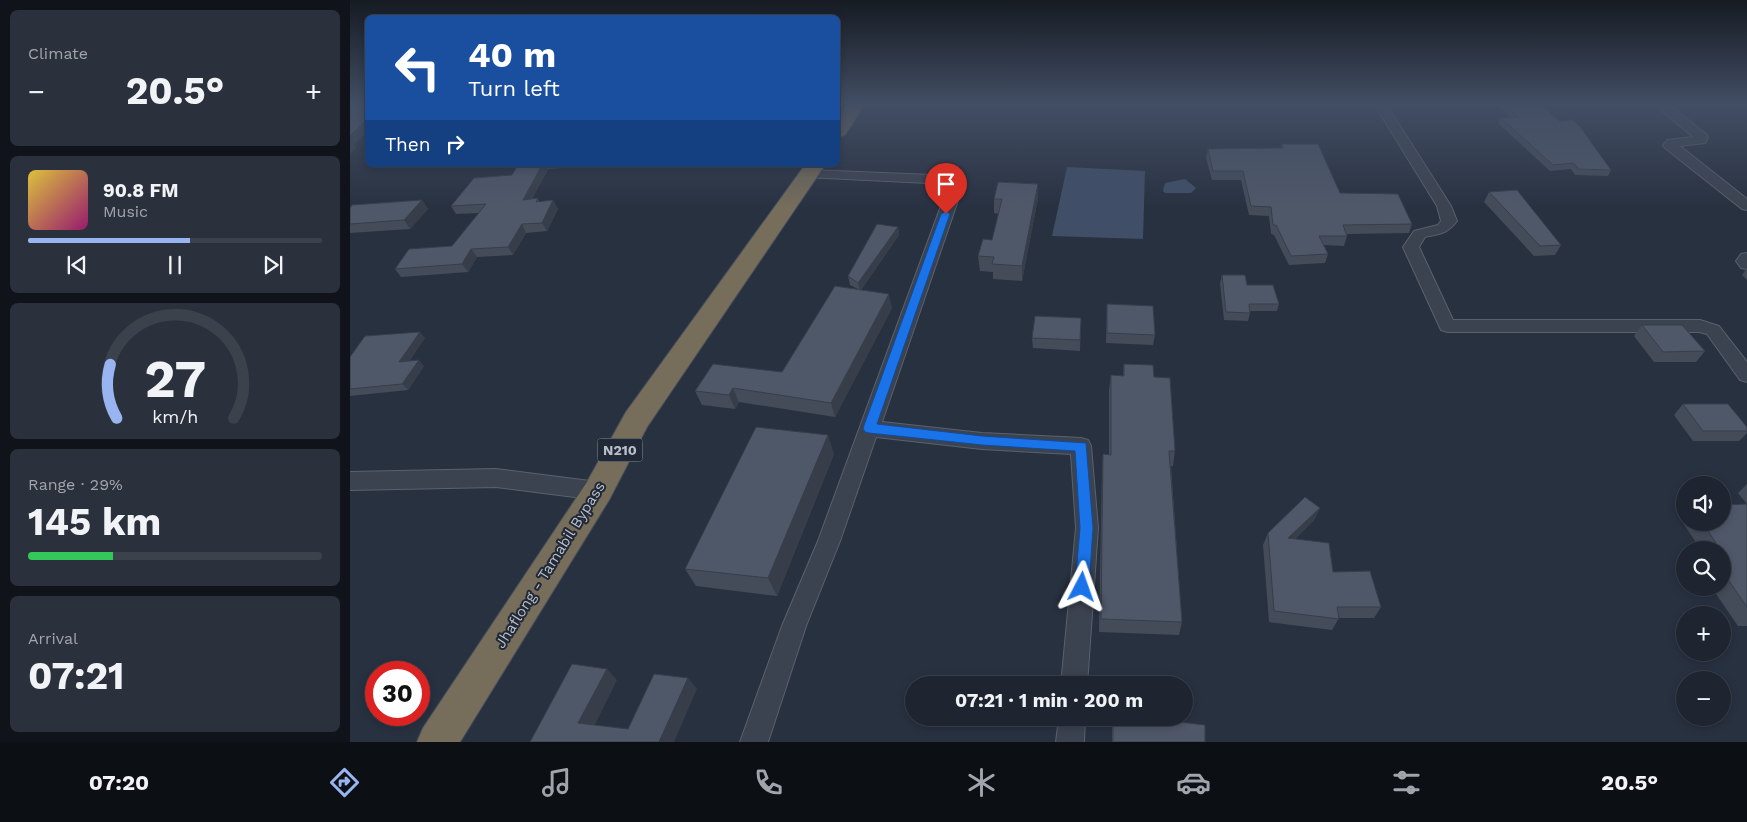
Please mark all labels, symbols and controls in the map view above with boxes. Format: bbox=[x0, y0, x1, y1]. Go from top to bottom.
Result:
text: 40 m bbox=[468, 34, 556, 76]
icon: left bbox=[385, 35, 450, 100]
text: Climate bbox=[28, 44, 88, 63]
text: 20.5° bbox=[126, 69, 224, 113]
text: − bbox=[28, 75, 45, 108]
text: + bbox=[305, 75, 322, 108]
text: Turn left bbox=[468, 76, 560, 101]
icon: right bbox=[441, 130, 469, 158]
text: Then bbox=[385, 133, 431, 156]
pin bbox=[925, 163, 967, 214]
icon: arrive bbox=[932, 170, 960, 198]
text: 90.8 FM bbox=[103, 179, 179, 202]
text: Music bbox=[103, 202, 148, 221]
icon: previous bbox=[63, 251, 91, 279]
icon: pause bbox=[161, 251, 189, 279]
icon: next bbox=[259, 251, 287, 279]
text: 27 bbox=[144, 349, 206, 410]
text: km/h bbox=[152, 406, 198, 427]
road number: N210 bbox=[598, 438, 642, 462]
text: Range · 29% bbox=[28, 475, 123, 494]
map controls bbox=[1676, 476, 1731, 726]
button: sound bbox=[1676, 476, 1731, 531]
street label: Jhaflong - Tamabil Bypass bbox=[491, 478, 609, 652]
text: 145 km bbox=[28, 500, 161, 544]
button: search bbox=[1676, 541, 1731, 596]
position arrow bbox=[1055, 560, 1107, 612]
button: + bbox=[1676, 606, 1731, 661]
text: Arrival bbox=[28, 629, 78, 648]
text: 07:21 bbox=[28, 654, 124, 698]
speed limit sign: 30 bbox=[365, 661, 430, 726]
button: − bbox=[1676, 671, 1731, 726]
text: 07:21 · 1 min · 200 m bbox=[955, 689, 1143, 712]
icon: directions bbox=[327, 765, 362, 800]
icon: music bbox=[539, 765, 574, 800]
icon: phone bbox=[751, 765, 786, 800]
icon: climate bbox=[964, 765, 999, 800]
icon: car bbox=[1176, 765, 1211, 800]
icon: filters bbox=[1389, 765, 1424, 800]
text: 07:20 bbox=[89, 770, 149, 795]
text: 20.5° bbox=[1601, 770, 1658, 795]

